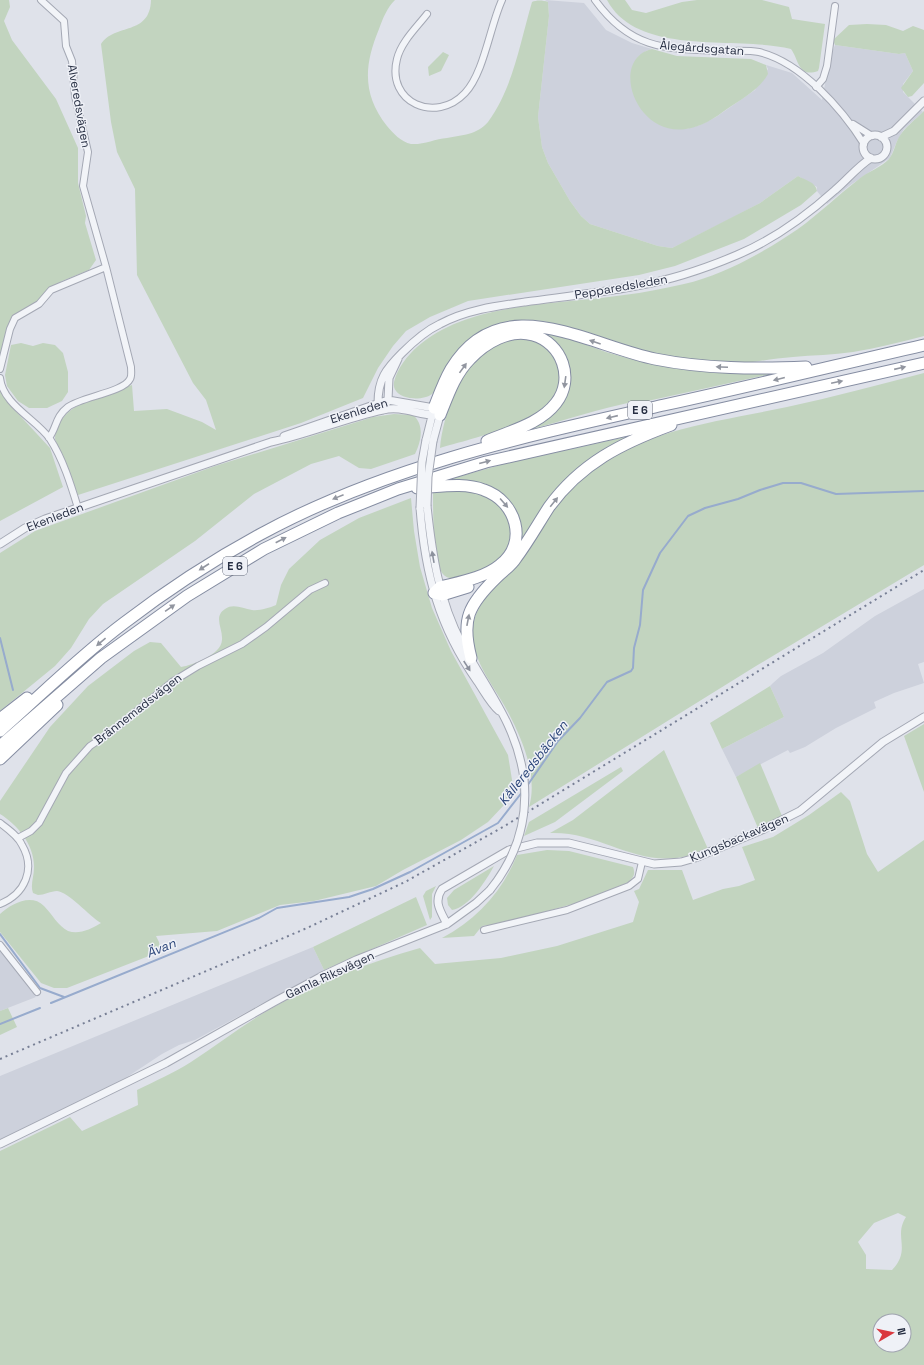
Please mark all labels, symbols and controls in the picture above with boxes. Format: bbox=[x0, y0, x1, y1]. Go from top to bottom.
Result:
street label: Ålegårdsgatan bbox=[659, 37, 745, 59]
street label: Alveredsvägen bbox=[64, 63, 94, 149]
street label: Pepparedsleden bbox=[573, 271, 669, 303]
one-way arrow bbox=[589, 339, 601, 345]
one-way arrow bbox=[459, 362, 467, 373]
one-way arrow bbox=[716, 364, 728, 371]
one-way arrow bbox=[894, 364, 907, 370]
one-way arrow bbox=[562, 376, 568, 388]
one-way arrow bbox=[773, 376, 785, 382]
one-way arrow bbox=[831, 378, 843, 384]
street label: Ekenleden bbox=[328, 395, 390, 427]
road number: E 6 bbox=[628, 401, 652, 419]
one-way arrow bbox=[605, 414, 618, 420]
one-way arrow bbox=[479, 459, 491, 465]
one-way arrow bbox=[333, 494, 344, 500]
one-way arrow bbox=[550, 496, 558, 507]
one-way arrow bbox=[499, 498, 508, 508]
street label: Ekenleden bbox=[24, 499, 86, 535]
one-way arrow bbox=[276, 537, 287, 544]
one-way arrow bbox=[430, 551, 436, 563]
road number: E 6 bbox=[223, 557, 247, 575]
one-way arrow bbox=[198, 563, 209, 571]
one-way arrow bbox=[165, 604, 176, 612]
one-way arrow bbox=[465, 614, 471, 626]
one-way arrow bbox=[96, 637, 106, 646]
one-way arrow bbox=[463, 661, 471, 671]
street label: Brännemadsvägen bbox=[91, 670, 185, 748]
water label: Kålleredsbäcken bbox=[495, 716, 572, 809]
street label: Kungsbackavägen bbox=[687, 810, 791, 866]
water label: Ävan bbox=[144, 934, 179, 962]
street label: Gamla Riksvägen bbox=[283, 947, 377, 1003]
north arrow bbox=[872, 1313, 912, 1353]
text: N bbox=[894, 1327, 909, 1336]

